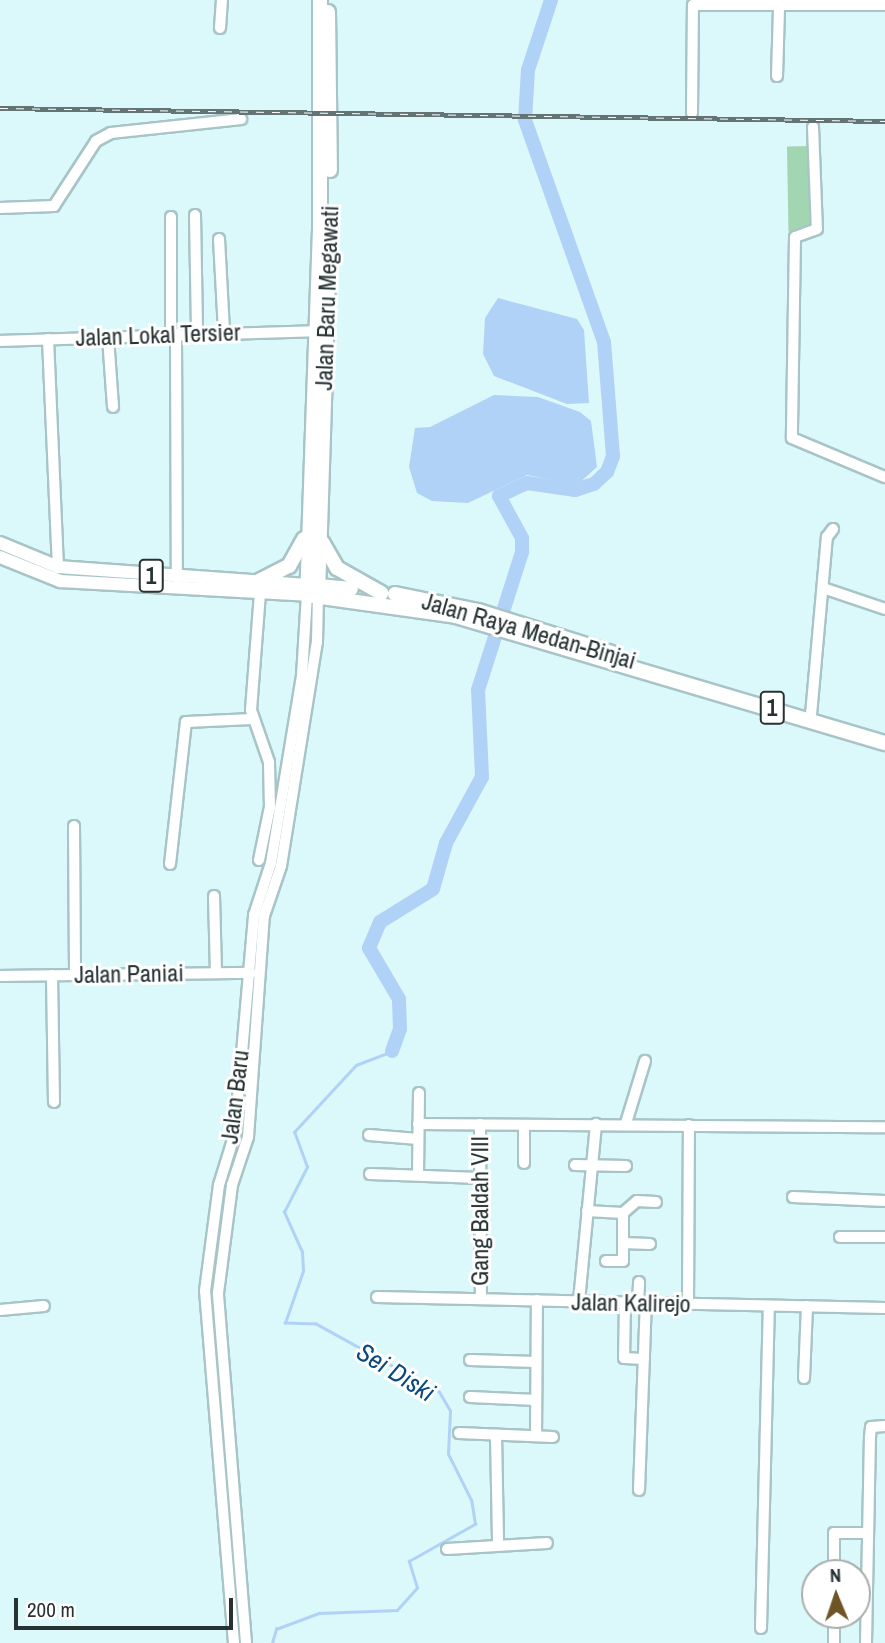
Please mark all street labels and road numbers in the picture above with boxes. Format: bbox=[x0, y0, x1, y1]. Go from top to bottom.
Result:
street label: Jalan Baru Megawati bbox=[309, 205, 345, 391]
street label: Jalan Lokal Tersier bbox=[75, 318, 241, 352]
road number: 1 bbox=[139, 556, 163, 596]
street label: Jalan Raya Medan-Binjai bbox=[419, 587, 639, 675]
road number: 1 bbox=[760, 688, 784, 728]
street label: Jalan Paniai bbox=[74, 959, 184, 989]
street label: Jalan Baru bbox=[215, 1049, 255, 1145]
street label: Gang Baldah VIII bbox=[466, 1136, 494, 1286]
street label: Jalan Kalirejo bbox=[571, 1288, 691, 1318]

